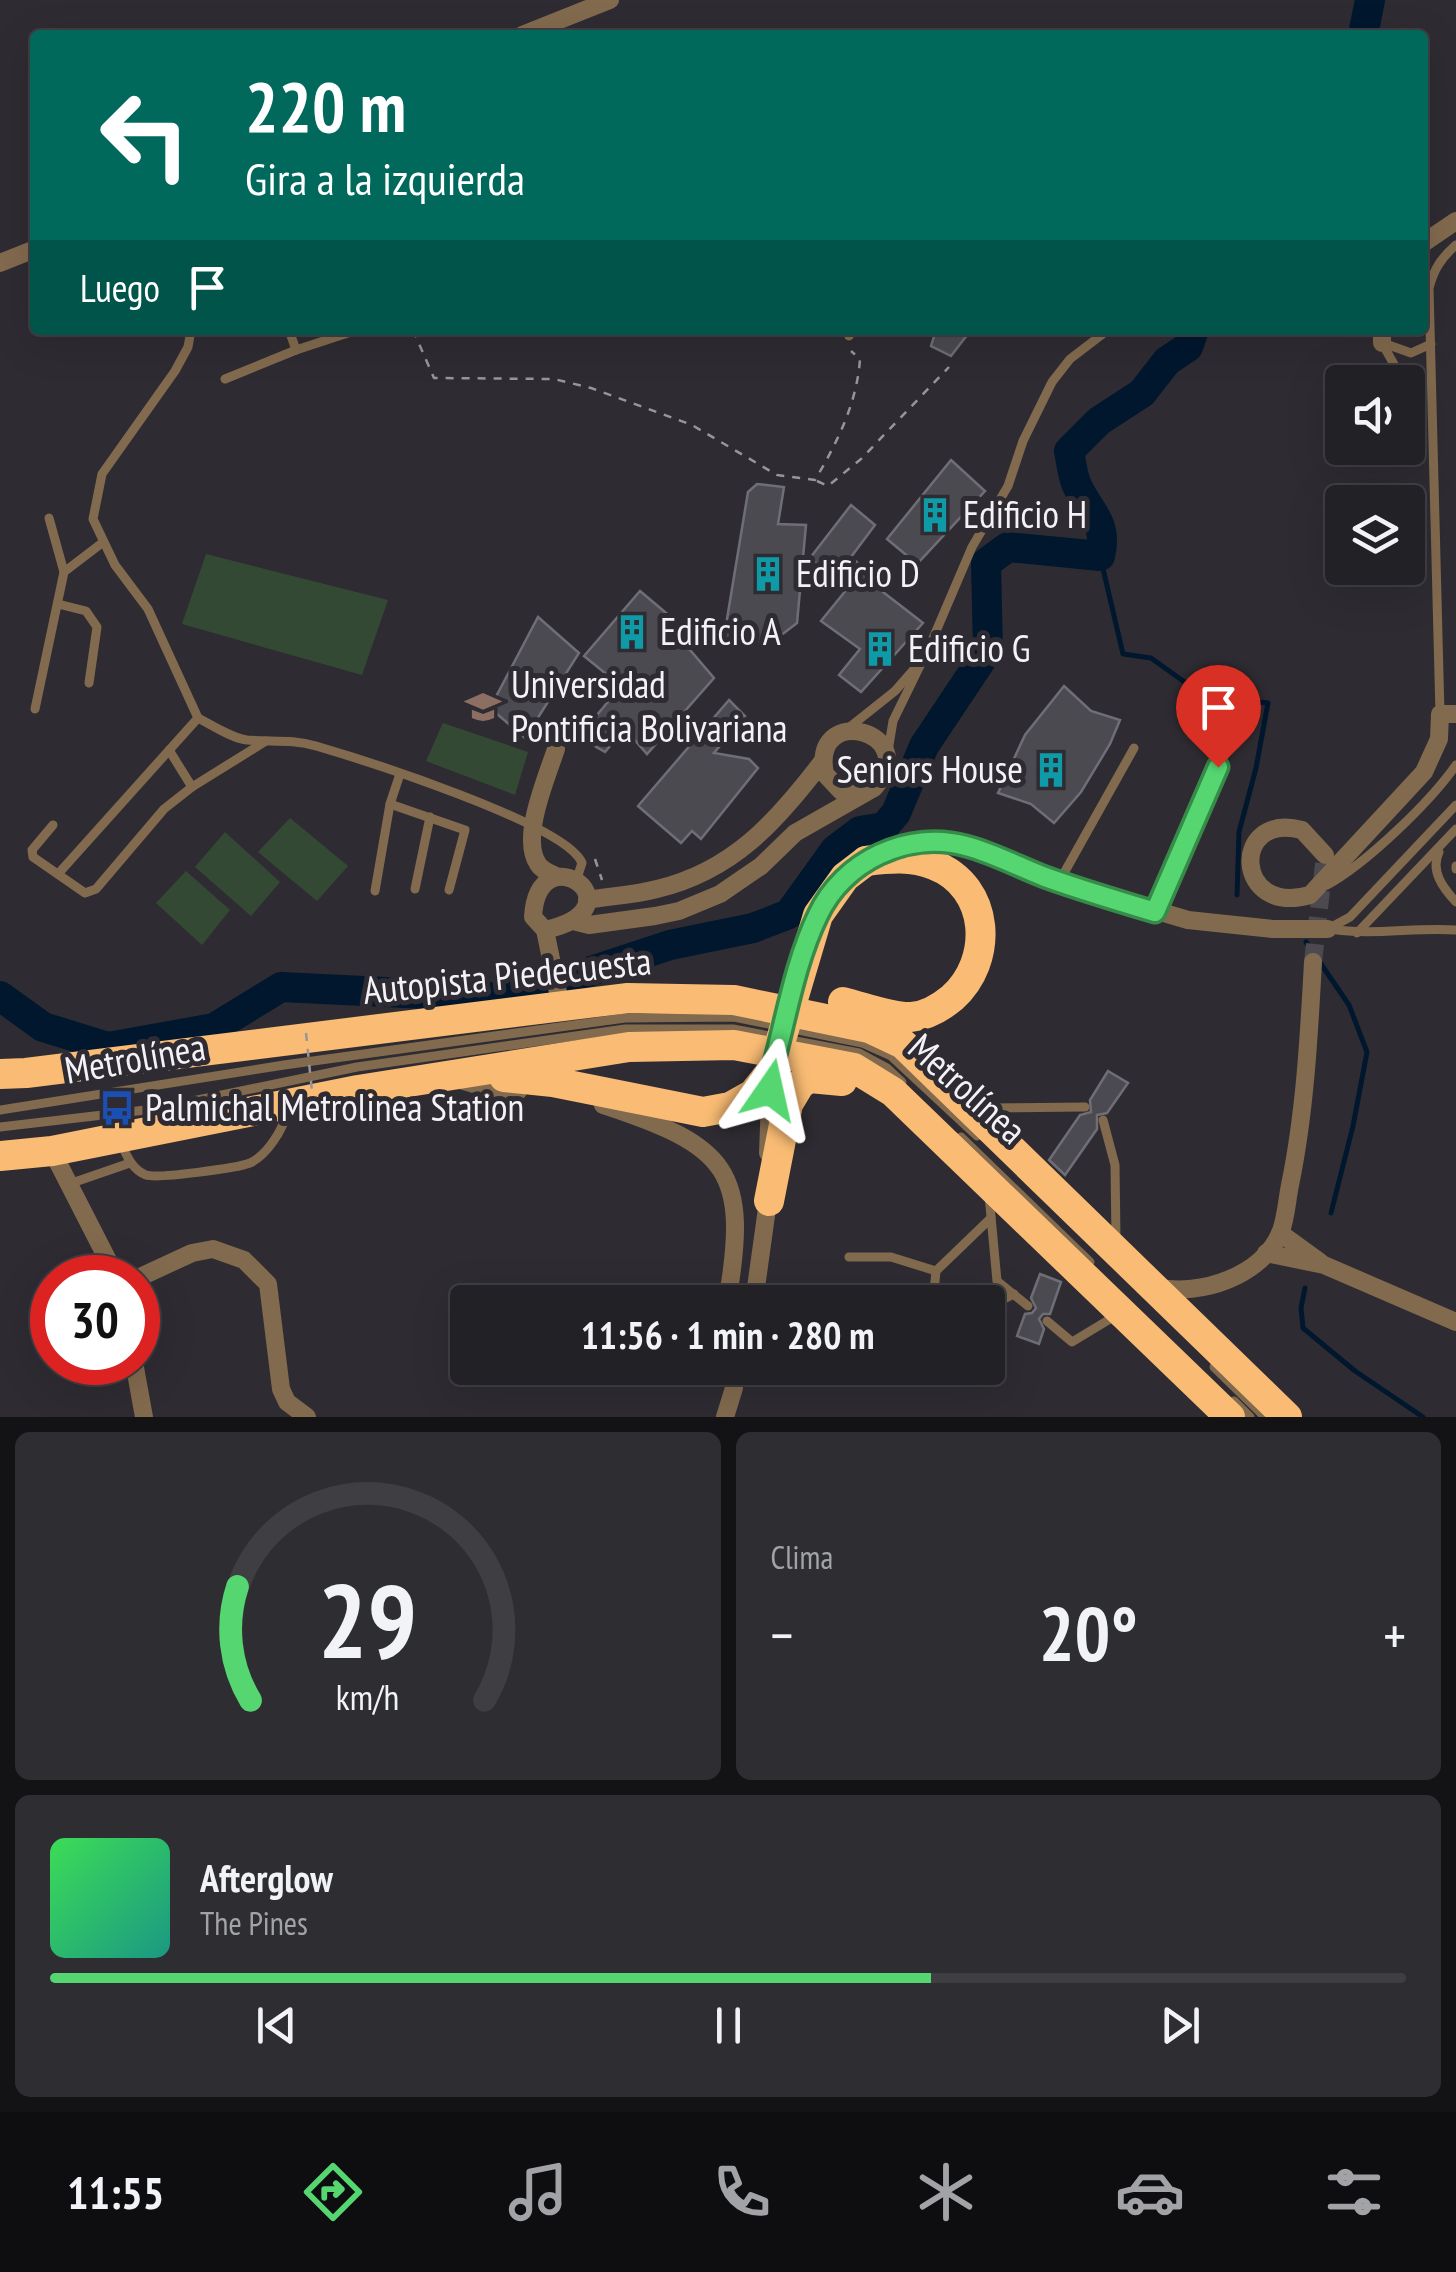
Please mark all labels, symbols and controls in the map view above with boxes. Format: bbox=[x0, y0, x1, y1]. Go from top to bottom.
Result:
text: 220 m bbox=[245, 61, 406, 151]
icon: left bbox=[80, 70, 210, 200]
text: Gira a la izquierda bbox=[245, 149, 525, 207]
icon: arrive bbox=[180, 260, 235, 315]
text: Luego bbox=[80, 263, 160, 312]
map controls bbox=[1325, 365, 1425, 585]
button: sound bbox=[1325, 365, 1425, 465]
button: layers bbox=[1325, 485, 1425, 585]
place label: Edificio H bbox=[963, 489, 1087, 538]
building icon: Edificio H bbox=[916, 496, 954, 534]
place label: Edificio D bbox=[796, 548, 920, 597]
building icon: Edificio D bbox=[749, 555, 787, 593]
place label: Edificio A bbox=[660, 606, 781, 655]
building icon: Edificio A bbox=[613, 613, 651, 651]
place label: Edificio G bbox=[908, 623, 1031, 672]
building icon: Edificio G bbox=[861, 630, 899, 668]
place label: Universidad Pontificia Bolivariana bbox=[511, 659, 788, 752]
pin bbox=[1176, 665, 1261, 768]
icon: arrive bbox=[1191, 680, 1246, 735]
school or university icon: Universidad Pontificia Bolivariana bbox=[464, 688, 502, 726]
place label: Seniors House bbox=[837, 744, 1023, 793]
building icon: Seniors House bbox=[1032, 751, 1070, 789]
street label: Autopista Piedecuesta bbox=[360, 935, 653, 1014]
street label: Metrolínea bbox=[61, 1021, 209, 1094]
street label: Metrolínea bbox=[899, 1022, 1037, 1154]
position arrow bbox=[718, 1038, 822, 1142]
place label: Palmichal Metrolinea Station bbox=[145, 1082, 524, 1131]
bus stop icon: Palmichal Metrolinea Station bbox=[98, 1089, 136, 1127]
speed limit sign: 30 bbox=[30, 1255, 160, 1385]
text: 11:56 · 1 min · 280 m bbox=[581, 1310, 874, 1359]
text: Clima bbox=[771, 1536, 833, 1578]
text: 29 bbox=[318, 1552, 417, 1687]
text: 20° bbox=[1039, 1585, 1138, 1682]
text: − bbox=[771, 1599, 793, 1670]
text: + bbox=[1383, 1599, 1406, 1670]
text: km/h bbox=[336, 1674, 399, 1720]
text: Afterglow bbox=[200, 1853, 333, 1902]
text: The Pines bbox=[200, 1902, 308, 1944]
icon: previous bbox=[249, 1998, 304, 2053]
icon: pause bbox=[701, 1998, 756, 2053]
icon: next bbox=[1153, 1998, 1208, 2053]
icon: directions bbox=[298, 2157, 368, 2227]
icon: music bbox=[503, 2157, 573, 2227]
icon: phone bbox=[707, 2157, 777, 2227]
icon: climate bbox=[911, 2157, 981, 2227]
icon: car bbox=[1115, 2157, 1185, 2227]
icon: filters bbox=[1319, 2157, 1389, 2227]
text: 11:55 bbox=[67, 2163, 164, 2221]

